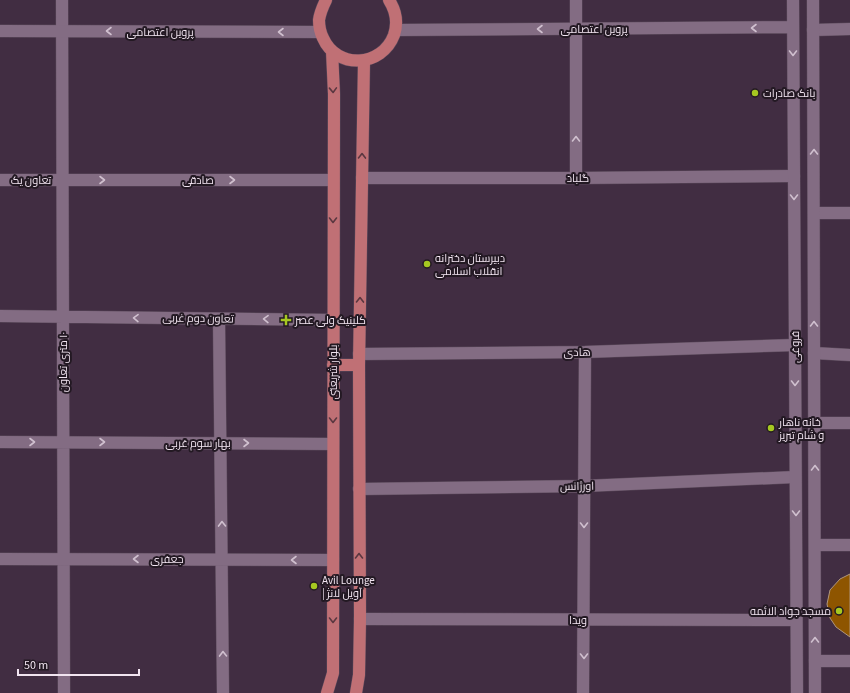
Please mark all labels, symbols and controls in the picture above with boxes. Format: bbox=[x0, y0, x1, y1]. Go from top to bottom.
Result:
street label: پروین اعتصامى bbox=[560, 22, 628, 37]
one-way arrow bbox=[751, 24, 757, 32]
street label: پروین اعتصامى bbox=[126, 25, 194, 40]
one-way arrow bbox=[537, 25, 543, 33]
one-way arrow bbox=[106, 27, 112, 35]
one-way arrow bbox=[278, 28, 284, 36]
one-way arrow bbox=[789, 50, 797, 56]
place label: بانک صادرات bbox=[763, 86, 815, 101]
one-way arrow bbox=[329, 87, 338, 93]
marker: بانک صادرات bbox=[750, 88, 760, 98]
one-way arrow bbox=[572, 136, 580, 142]
one-way arrow bbox=[810, 149, 818, 155]
one-way arrow bbox=[358, 153, 366, 159]
street label: گلباد bbox=[567, 171, 589, 186]
street label: تعاون یک bbox=[11, 173, 51, 188]
street label: صادقی bbox=[182, 173, 214, 188]
one-way arrow bbox=[99, 176, 105, 184]
one-way arrow bbox=[229, 176, 235, 184]
one-way arrow bbox=[790, 194, 798, 200]
one-way arrow bbox=[329, 217, 337, 223]
place label: دبیرستان دخترانه انقلاب اسلامی bbox=[435, 251, 505, 279]
marker: دبیرستان دخترانه انقلاب اسلامی bbox=[422, 259, 432, 269]
one-way arrow bbox=[356, 297, 364, 303]
street label: تعاون دوم غربی bbox=[162, 310, 234, 327]
place label: کلینیک ولی عصر bbox=[294, 313, 366, 328]
one-way arrow bbox=[133, 314, 139, 322]
marker: کلینیک ولی عصر bbox=[280, 314, 292, 326]
one-way arrow bbox=[263, 315, 269, 323]
one-way arrow bbox=[810, 321, 818, 327]
street label: فروغى bbox=[788, 331, 803, 363]
street label: ١٠ متری تعاون bbox=[56, 332, 71, 392]
street label: بلوار شریعتى bbox=[326, 344, 341, 400]
street label: هادی bbox=[563, 345, 591, 360]
one-way arrow bbox=[791, 380, 799, 386]
place label: خانه ناهار و شام تبریز bbox=[778, 415, 824, 443]
one-way arrow bbox=[329, 417, 337, 423]
marker: خانه ناهار و شام تبریز bbox=[766, 423, 776, 433]
street label: بهار سوم غربی bbox=[165, 436, 231, 451]
one-way arrow bbox=[29, 438, 35, 446]
one-way arrow bbox=[99, 438, 105, 446]
one-way arrow bbox=[243, 439, 249, 447]
one-way arrow bbox=[811, 465, 819, 471]
street label: اورژانس bbox=[560, 479, 594, 494]
one-way arrow bbox=[791, 510, 800, 516]
one-way arrow bbox=[218, 521, 226, 527]
one-way arrow bbox=[580, 522, 588, 528]
street label: جعفری bbox=[150, 552, 184, 567]
one-way arrow bbox=[355, 553, 363, 559]
one-way arrow bbox=[133, 555, 139, 563]
one-way arrow bbox=[291, 556, 297, 564]
place label: Avil Lounge | آویل لانژ bbox=[322, 573, 375, 601]
marker: Avil Lounge | آویل لانژ bbox=[309, 581, 319, 591]
place label: مسجد جواد الائمه bbox=[750, 604, 831, 619]
marker: مسجد جواد الائمه bbox=[834, 606, 844, 616]
street label: ویدا bbox=[569, 613, 587, 628]
one-way arrow bbox=[329, 617, 337, 623]
one-way arrow bbox=[811, 637, 819, 643]
scale bar bbox=[18, 651, 139, 677]
one-way arrow bbox=[219, 651, 227, 657]
one-way arrow bbox=[580, 653, 588, 659]
text: 50 m bbox=[24, 657, 48, 674]

